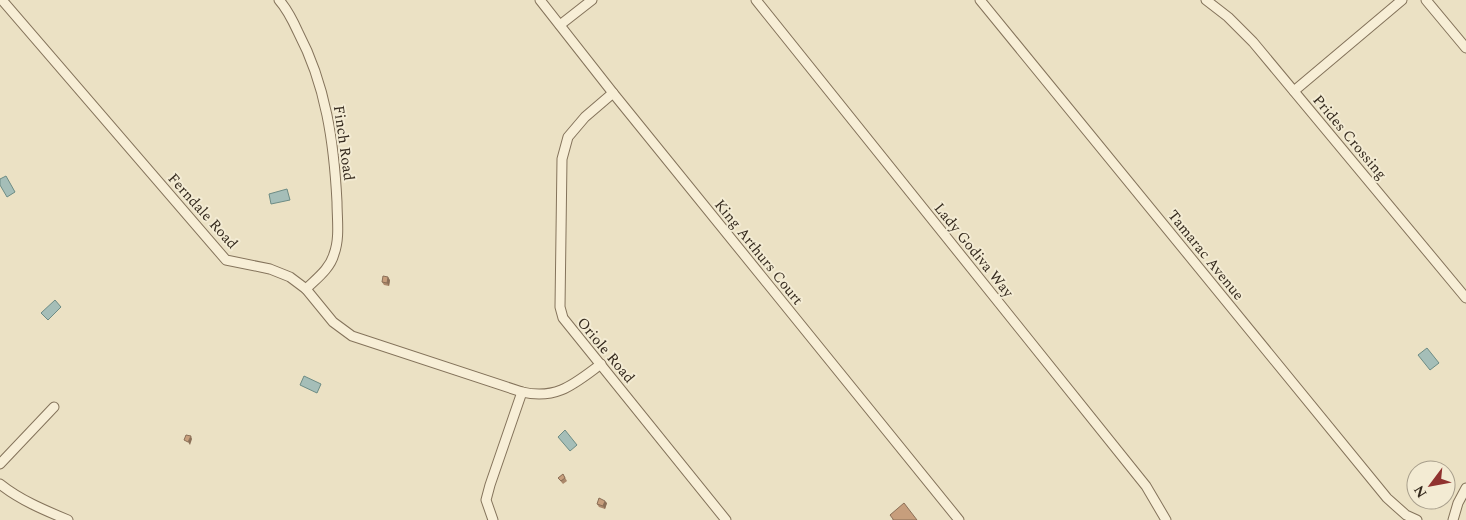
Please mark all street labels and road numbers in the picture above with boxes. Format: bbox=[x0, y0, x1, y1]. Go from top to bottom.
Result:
street label: Prides Crossing bbox=[1307, 90, 1392, 185]
street label: Finch Road bbox=[327, 104, 360, 182]
street label: Ferndale Road bbox=[162, 168, 243, 255]
street label: King Arthurs Court bbox=[709, 194, 809, 310]
street label: Lady Godiva Way bbox=[928, 198, 1020, 303]
street label: Tamarac Avenue bbox=[1162, 205, 1249, 306]
street label: Oriole Road bbox=[571, 312, 640, 388]

